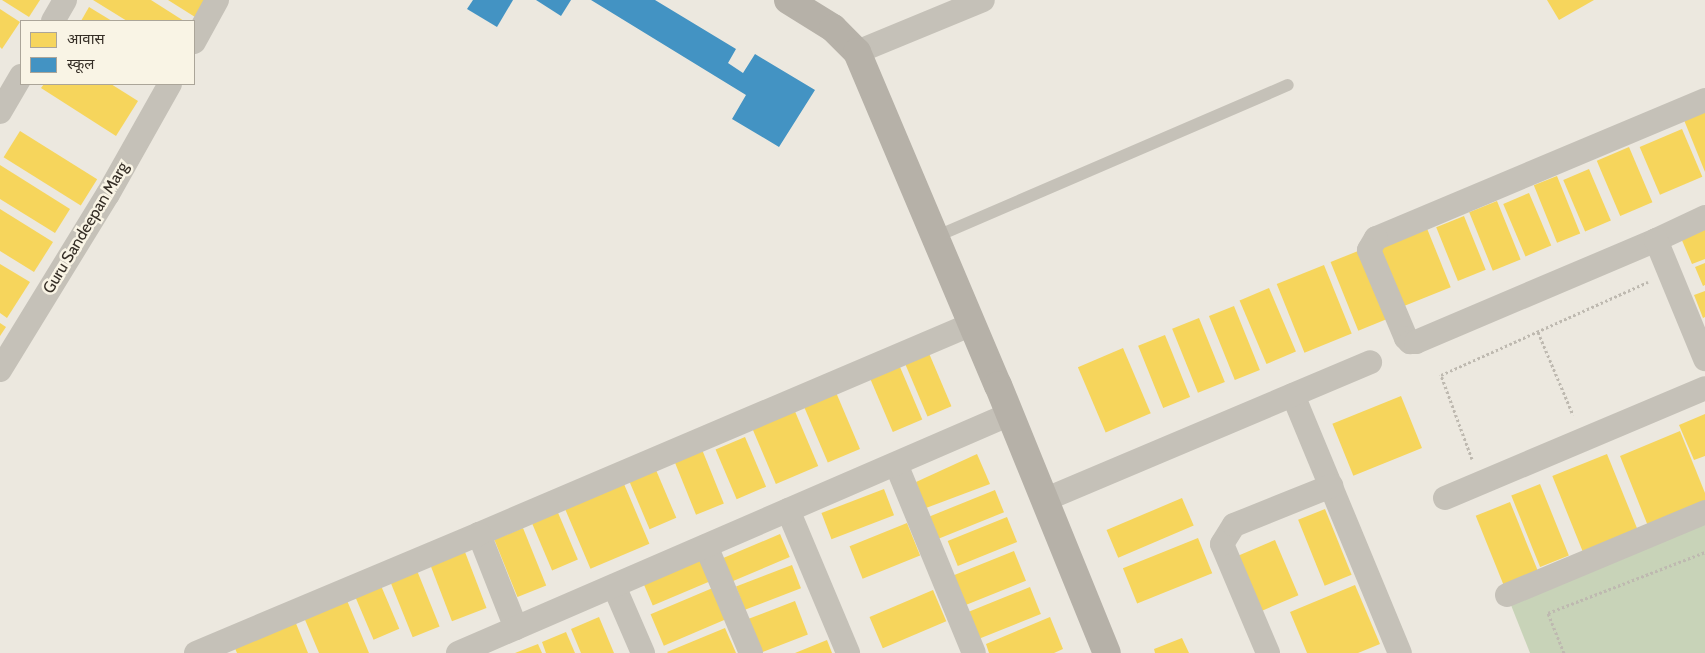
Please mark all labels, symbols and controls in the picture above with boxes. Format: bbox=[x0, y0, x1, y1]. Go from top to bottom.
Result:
legend bbox=[20, 20, 195, 85]
text: आवास bbox=[67, 30, 105, 48]
text: स्कूल bbox=[67, 55, 95, 73]
street label: Guru Sandeepan Marg bbox=[39, 159, 133, 297]

